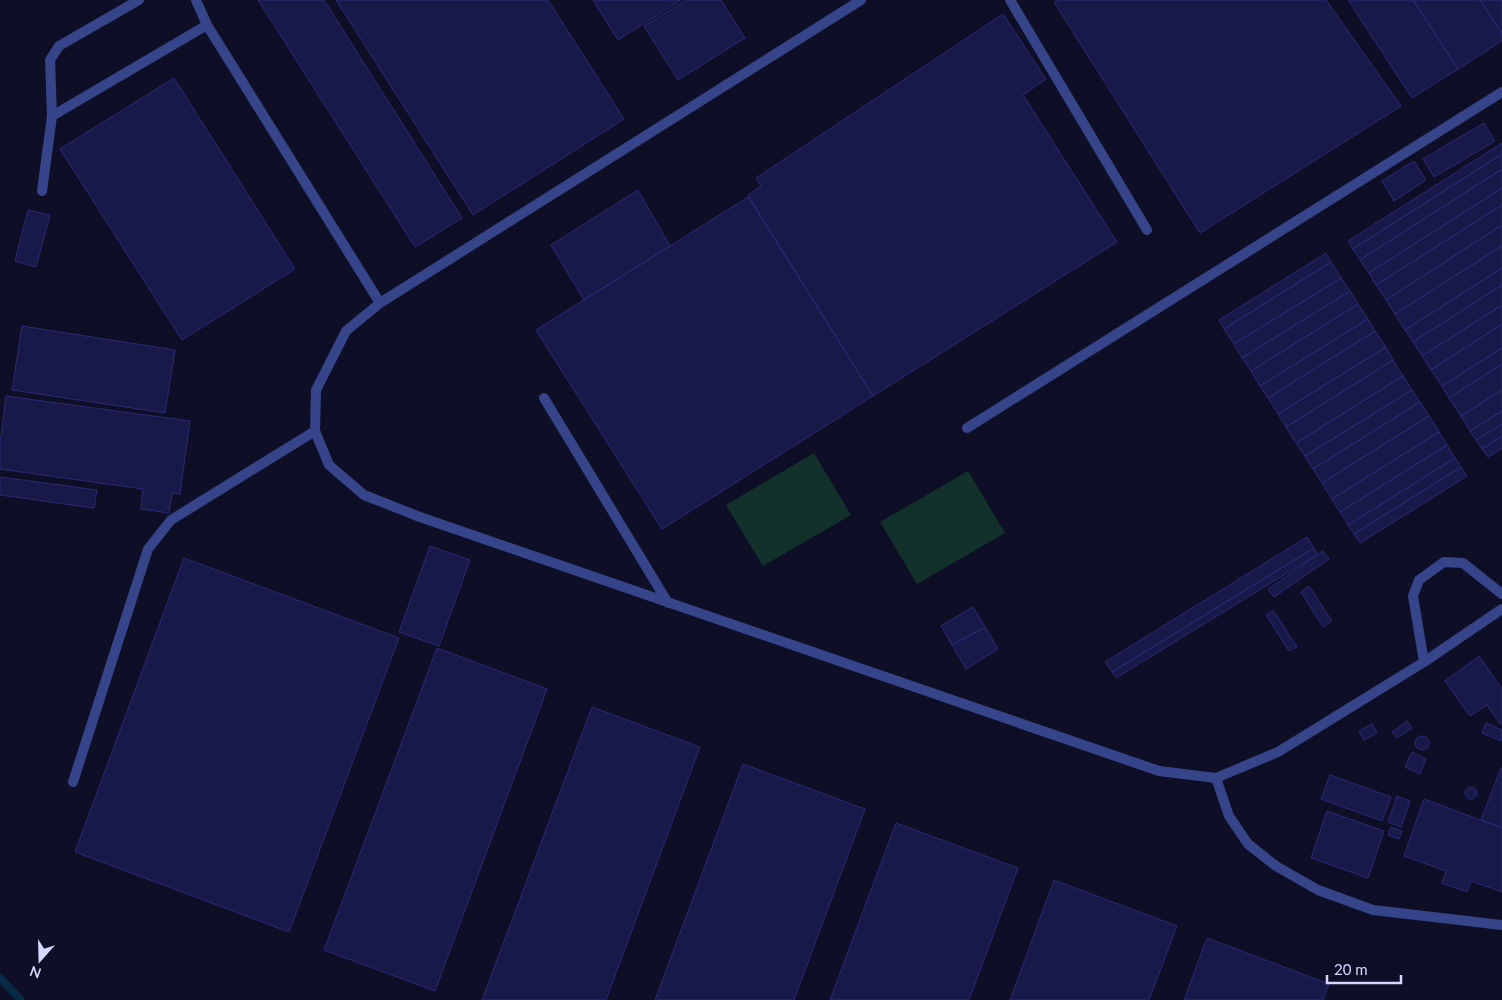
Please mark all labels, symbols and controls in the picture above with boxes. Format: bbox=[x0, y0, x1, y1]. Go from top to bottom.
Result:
north arrow bbox=[15, 935, 65, 985]
scale bar bbox=[1327, 952, 1401, 984]
text: 20 m bbox=[1334, 960, 1368, 978]
text: N bbox=[27, 963, 43, 983]

